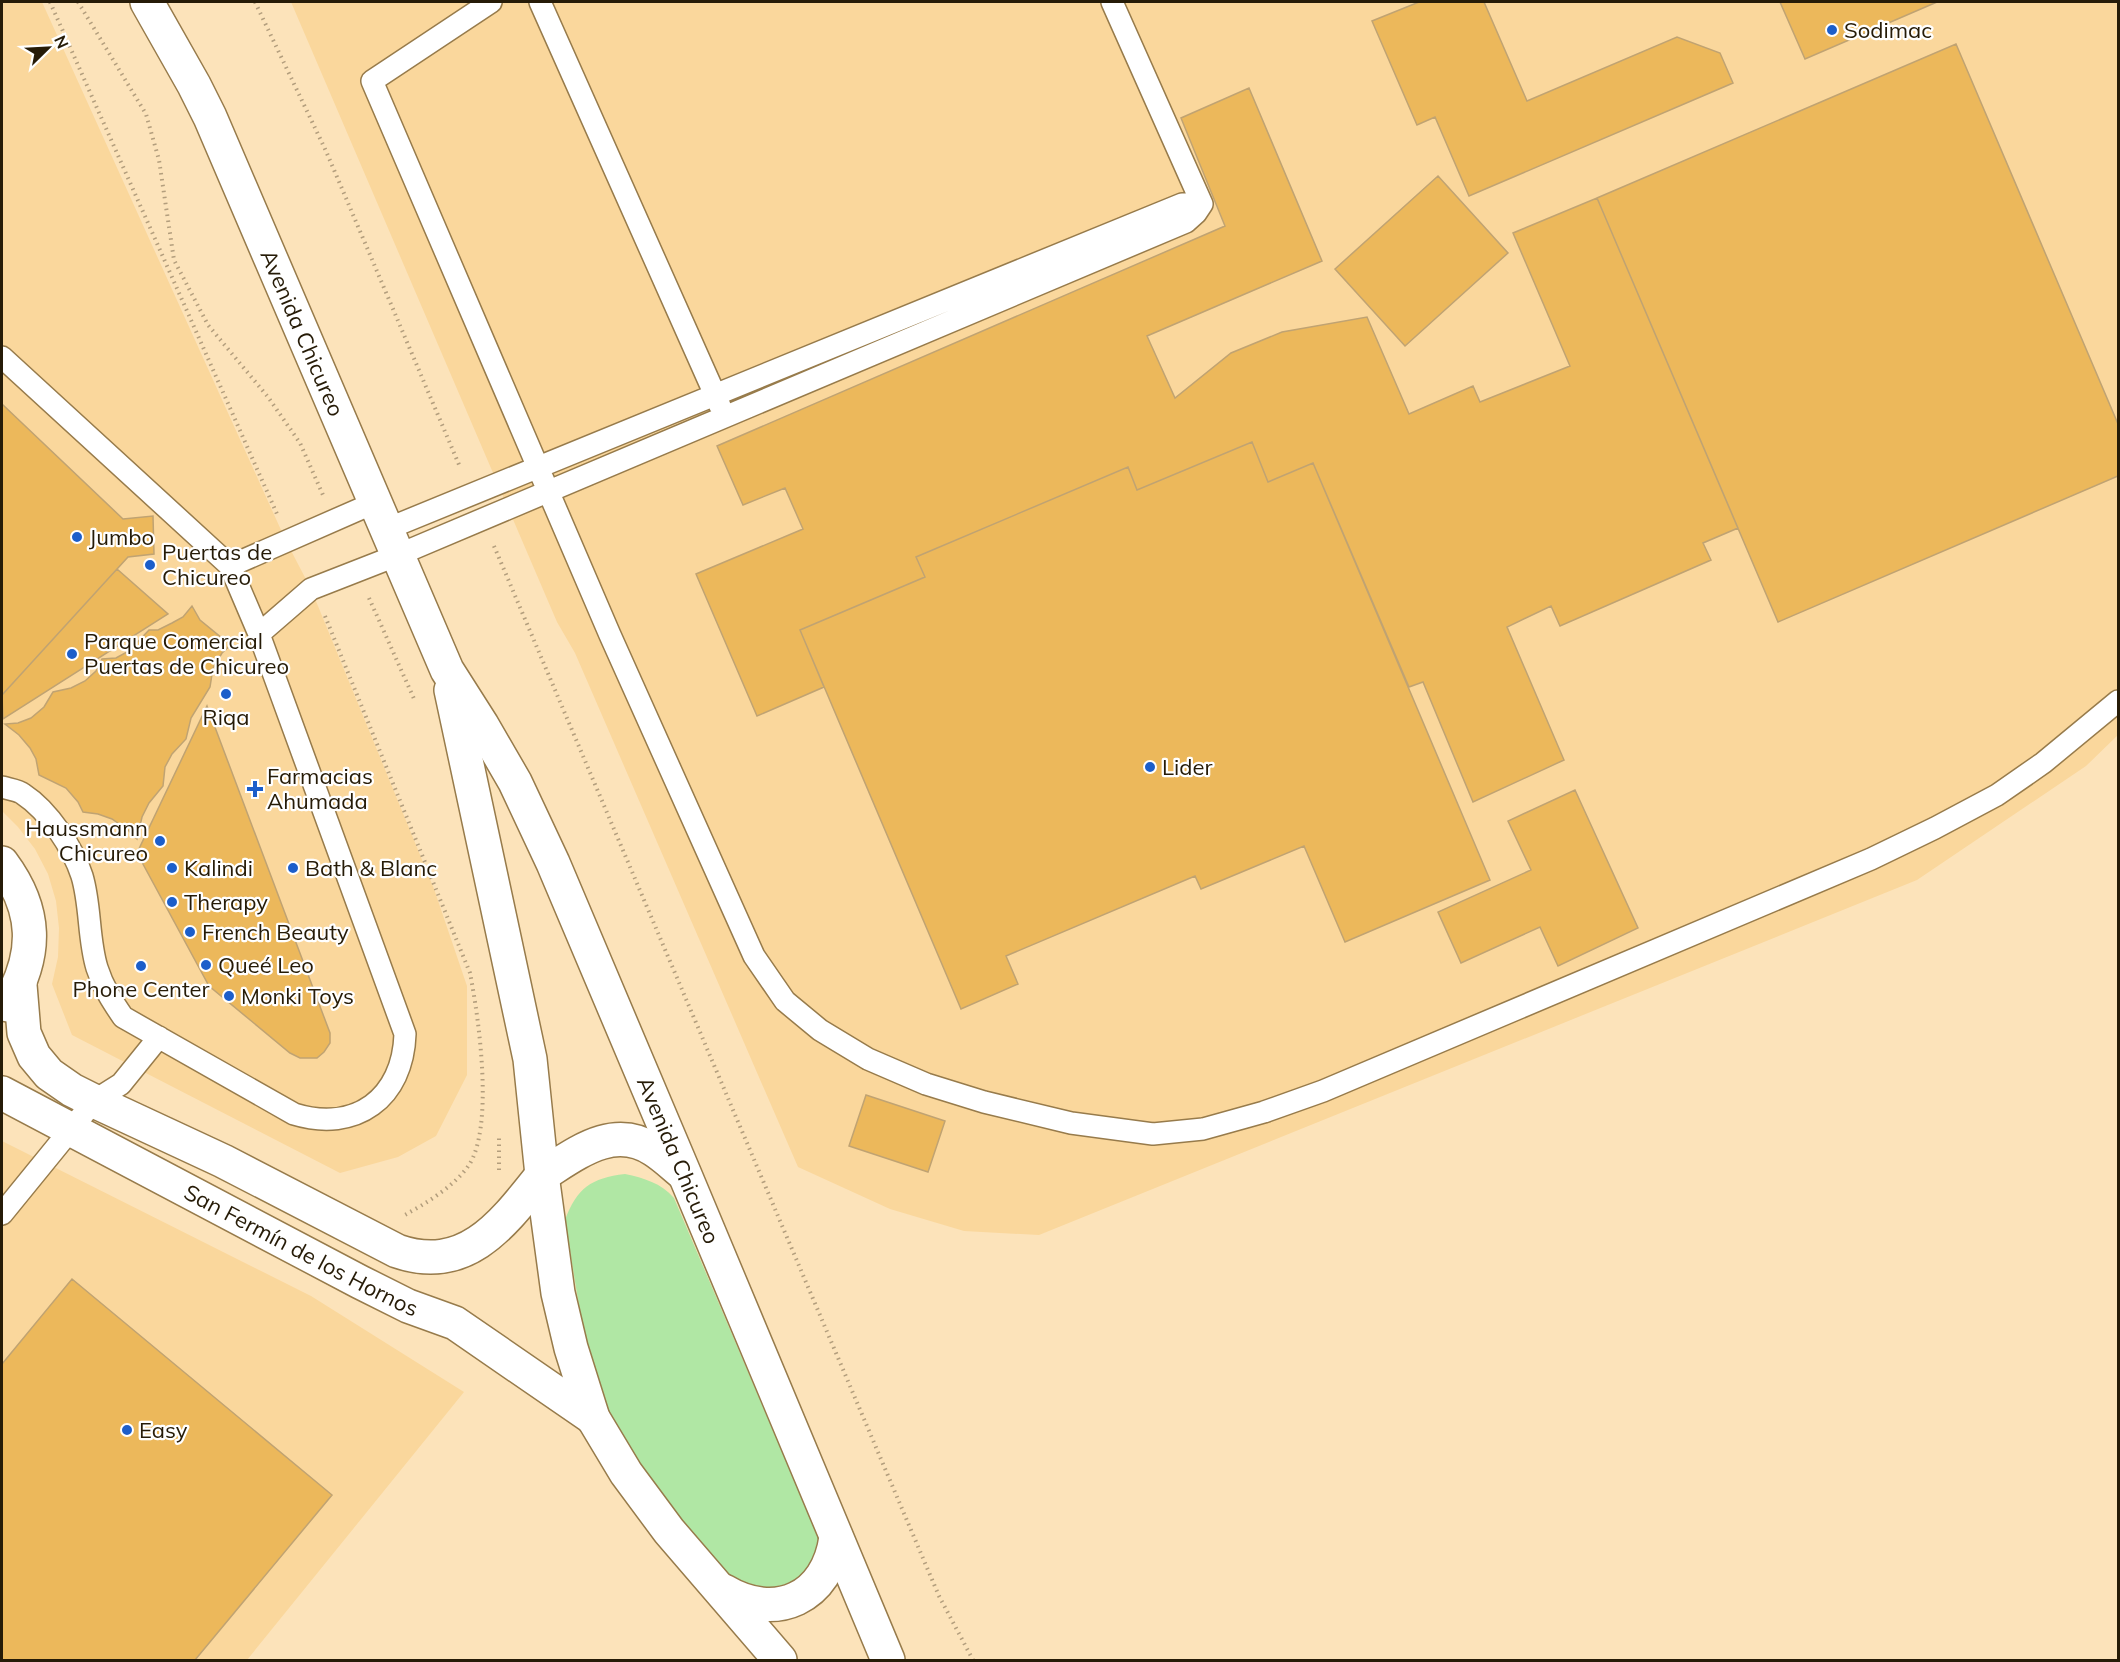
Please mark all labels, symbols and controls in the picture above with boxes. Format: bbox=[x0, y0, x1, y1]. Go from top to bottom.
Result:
place label: Sodimac bbox=[1844, 16, 1932, 44]
north arrow bbox=[18, 18, 78, 78]
marker: Sodimac bbox=[1825, 23, 1839, 37]
text: N bbox=[50, 32, 73, 51]
street label: Avenida Chicureo bbox=[254, 245, 351, 420]
place label: Jumbo bbox=[89, 523, 154, 551]
marker: Jumbo bbox=[70, 530, 84, 544]
place label: Puertas de Chicureo bbox=[162, 538, 272, 591]
marker: Puertas de Chicureo bbox=[143, 558, 157, 572]
place label: Parque Comercial Puertas de Chicureo bbox=[84, 627, 289, 680]
marker: Parque Comercial Puertas de Chicureo bbox=[65, 647, 79, 661]
marker: Riqa bbox=[219, 687, 233, 701]
place label: Riqa bbox=[203, 703, 249, 731]
place label: Lider bbox=[1162, 753, 1212, 781]
marker: Lider bbox=[1143, 760, 1157, 774]
place label: Farmacias Ahumada bbox=[267, 762, 373, 815]
marker: Farmacias Ahumada bbox=[248, 782, 262, 796]
place label: Haussmann Chicureo bbox=[25, 814, 148, 867]
marker: Haussmann Chicureo bbox=[153, 834, 167, 848]
place label: Kalindi bbox=[184, 854, 253, 882]
place label: Bath & Blanc bbox=[305, 854, 437, 882]
marker: Kalindi bbox=[165, 861, 179, 875]
marker: Bath & Blanc bbox=[286, 861, 300, 875]
place label: Therapy bbox=[184, 888, 268, 916]
marker: Therapy bbox=[165, 895, 179, 909]
place label: French Beauty bbox=[202, 918, 349, 946]
marker: French Beauty bbox=[183, 925, 197, 939]
place label: Queé Leo bbox=[218, 951, 314, 979]
marker: Queé Leo bbox=[199, 958, 213, 972]
marker: Phone Center bbox=[134, 959, 148, 973]
place label: Phone Center bbox=[72, 975, 210, 1003]
place label: Monki Toys bbox=[241, 982, 354, 1010]
marker: Monki Toys bbox=[222, 989, 236, 1003]
street label: Avenida Chicureo bbox=[631, 1072, 726, 1248]
street label: San Fermín de los Hornos bbox=[179, 1178, 422, 1322]
place label: Easy bbox=[139, 1416, 188, 1444]
marker: Easy bbox=[120, 1423, 134, 1437]

